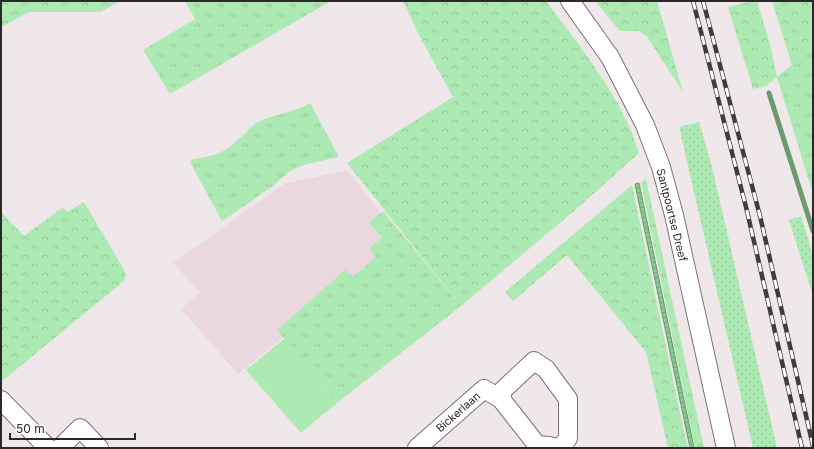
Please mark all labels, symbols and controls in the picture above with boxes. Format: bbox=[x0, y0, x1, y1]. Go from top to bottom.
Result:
street label: Santpoortse Dreef bbox=[654, 167, 690, 263]
street label: Bickerlaan bbox=[433, 389, 483, 435]
scale bar bbox=[10, 415, 135, 441]
text: 50 m bbox=[16, 421, 45, 436]

